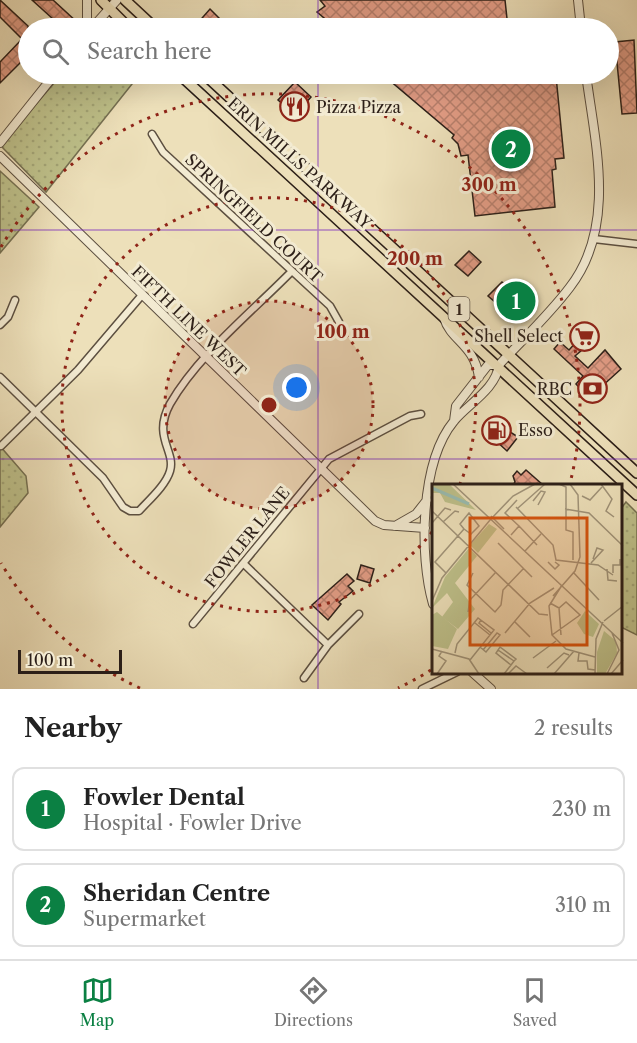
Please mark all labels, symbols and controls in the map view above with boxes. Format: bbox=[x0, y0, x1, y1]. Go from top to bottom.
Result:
search box bbox=[18, 18, 619, 84]
icon: search bbox=[39, 35, 72, 68]
text: Search here bbox=[87, 38, 212, 65]
restaurant icon: Pizza Pizza bbox=[279, 91, 311, 123]
street label: ERIN MILLS PARKWAY bbox=[224, 93, 377, 234]
place label: Pizza Pizza bbox=[316, 97, 401, 117]
pin: 2 bbox=[492, 126, 530, 172]
street label: SPRINGFIELD COURT bbox=[181, 149, 327, 287]
text: 300 m bbox=[461, 174, 517, 196]
text: 200 m bbox=[387, 248, 443, 270]
street label: FIFTH LINE WEST bbox=[128, 261, 250, 381]
pin: 1 bbox=[496, 278, 536, 324]
road number: 1 bbox=[448, 297, 470, 321]
supermarket icon: Shell Select bbox=[568, 320, 600, 352]
text: 100 m bbox=[316, 321, 370, 343]
place label: Shell Select bbox=[474, 326, 563, 346]
your location bbox=[282, 373, 311, 402]
bank icon: RBC bbox=[577, 373, 609, 405]
place label: RBC bbox=[537, 379, 572, 399]
centre of rings bbox=[259, 395, 279, 415]
fuel station icon: Esso bbox=[481, 414, 513, 446]
place label: Esso bbox=[518, 420, 553, 440]
street label: FOWLER LANE bbox=[200, 482, 294, 592]
inset map bbox=[432, 484, 622, 674]
scale bar bbox=[18, 647, 122, 674]
text: 100 m bbox=[27, 650, 73, 670]
text: Nearby bbox=[24, 712, 122, 744]
text: 2 results bbox=[534, 716, 613, 740]
text: Fowler Dental bbox=[83, 784, 245, 811]
text: 1 bbox=[41, 797, 50, 821]
text: 230 m bbox=[552, 797, 611, 821]
text: Hospital · Fowler Drive bbox=[83, 811, 302, 835]
text: Sheridan Centre bbox=[83, 880, 270, 907]
text: 2 bbox=[40, 893, 51, 917]
text: 310 m bbox=[555, 893, 611, 917]
text: Supermarket bbox=[83, 907, 206, 931]
tab: Map bbox=[80, 974, 114, 1030]
tab: Directions bbox=[274, 974, 353, 1030]
tab: Saved bbox=[513, 974, 557, 1030]

